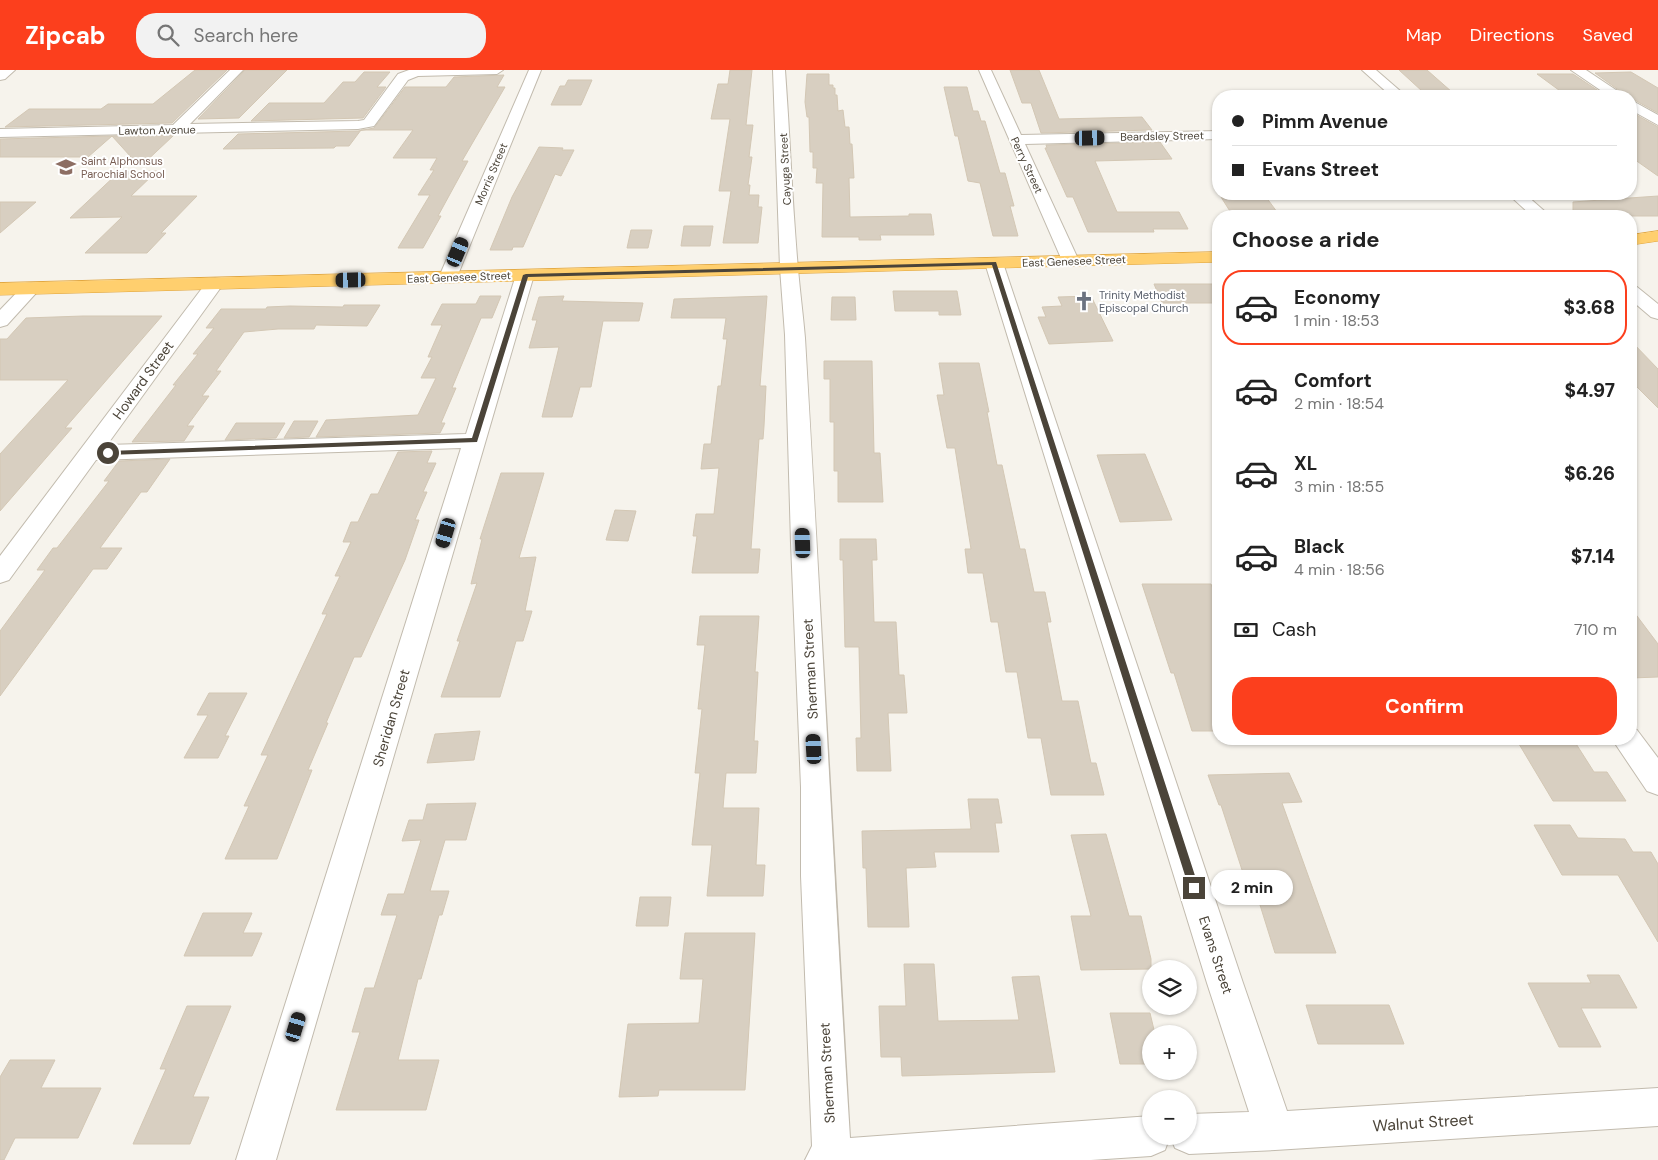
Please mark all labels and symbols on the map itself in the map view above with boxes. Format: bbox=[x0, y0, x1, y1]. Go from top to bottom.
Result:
street label: Lawton Avenue bbox=[118, 122, 196, 138]
street label: Beardsley Street bbox=[1120, 128, 1204, 144]
car bbox=[1074, 130, 1105, 146]
street label: Cayuga Street bbox=[776, 133, 794, 205]
street label: Perry Street bbox=[1008, 135, 1046, 195]
street label: Morris Street bbox=[472, 141, 510, 207]
place label: Saint Alphonsus Parochial School bbox=[81, 154, 165, 181]
school or university icon: Saint Alphonsus Parochial School bbox=[55, 156, 77, 178]
car bbox=[445, 235, 470, 269]
street label: East Genesee Street bbox=[1022, 252, 1126, 270]
street label: East Genesee Street bbox=[407, 268, 511, 286]
car bbox=[335, 272, 366, 288]
place label: Trinity Methodist Episcopal Church bbox=[1099, 288, 1188, 315]
church icon: Trinity Methodist Episcopal Church bbox=[1073, 290, 1095, 312]
street label: Howard Street bbox=[108, 337, 178, 423]
route start bbox=[97, 442, 119, 464]
car bbox=[434, 516, 457, 550]
car bbox=[794, 528, 811, 558]
street label: Sherman Street bbox=[798, 618, 822, 720]
street label: Sheridan Street bbox=[368, 667, 414, 769]
car bbox=[805, 734, 822, 764]
callout: 2 min bbox=[1212, 870, 1294, 906]
route end bbox=[1183, 877, 1205, 899]
street label: Evans Street bbox=[1195, 914, 1237, 996]
car bbox=[284, 1010, 307, 1044]
street label: Sherman Street bbox=[815, 1022, 839, 1124]
street label: Walnut Street bbox=[1372, 1108, 1474, 1137]

